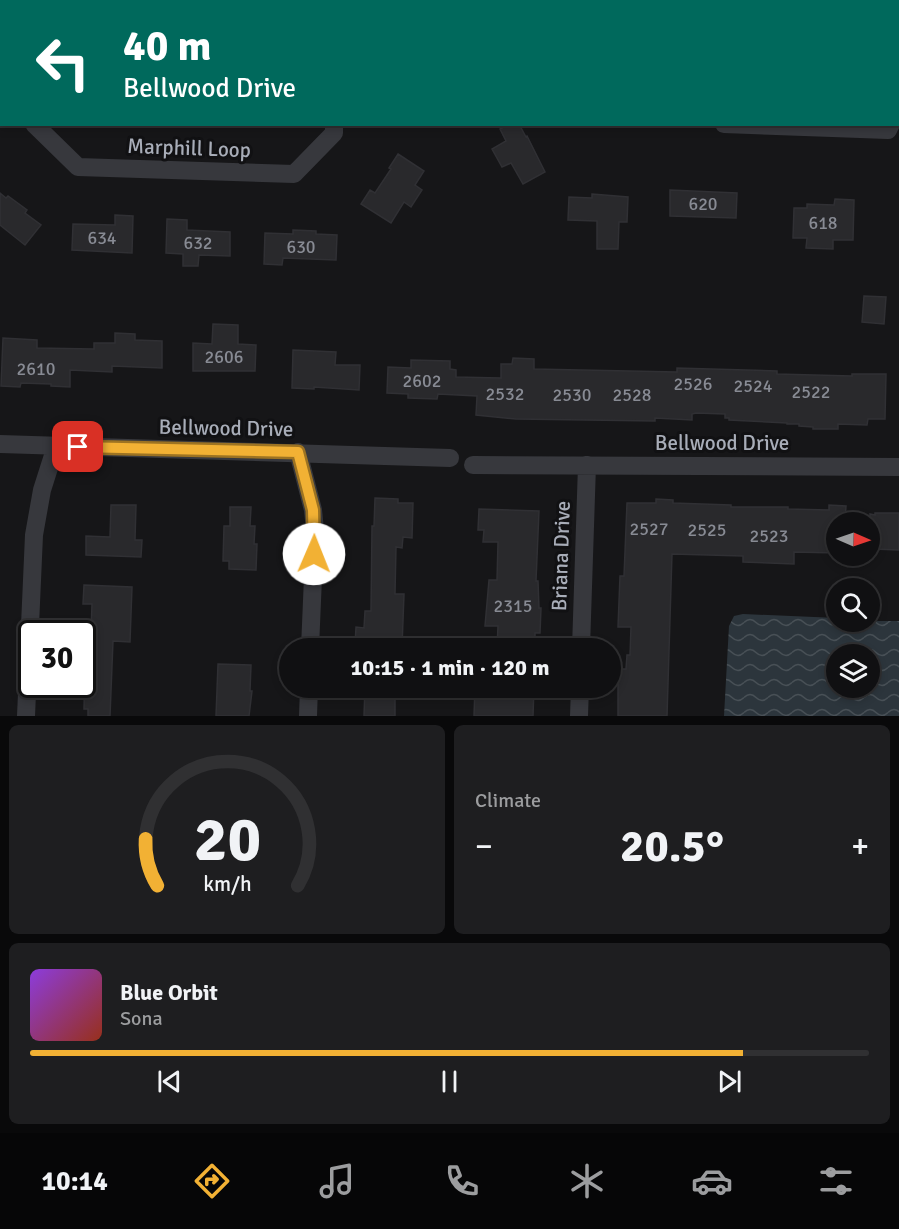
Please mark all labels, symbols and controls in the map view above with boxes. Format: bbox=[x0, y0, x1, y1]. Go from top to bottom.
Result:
text: 40 m bbox=[123, 21, 212, 72]
icon: left bbox=[24, 24, 102, 102]
text: Bellwood Drive bbox=[123, 72, 296, 105]
street label: Marphill Loop bbox=[127, 133, 251, 163]
house number: 620 bbox=[688, 193, 718, 215]
house number: 618 bbox=[808, 212, 838, 234]
house number: 634 bbox=[87, 227, 117, 249]
house number: 632 bbox=[183, 232, 213, 254]
house number: 630 bbox=[286, 236, 316, 258]
house number: 2606 bbox=[205, 346, 243, 368]
house number: 2610 bbox=[17, 358, 55, 380]
house number: 2602 bbox=[403, 370, 441, 392]
house number: 2526 bbox=[674, 373, 712, 395]
house number: 2524 bbox=[734, 375, 773, 397]
house number: 2522 bbox=[792, 381, 830, 403]
house number: 2532 bbox=[486, 383, 524, 405]
house number: 2530 bbox=[553, 384, 591, 406]
house number: 2528 bbox=[613, 384, 651, 406]
street label: Bellwood Drive bbox=[158, 414, 294, 442]
pin bbox=[52, 421, 103, 472]
icon: arrive bbox=[61, 430, 94, 463]
street label: Bellwood Drive bbox=[655, 430, 789, 456]
street label: Briana Drive bbox=[546, 500, 576, 612]
north arrow bbox=[826, 512, 880, 566]
map controls bbox=[826, 512, 880, 698]
house number: 2527 bbox=[630, 518, 668, 540]
house number: 2525 bbox=[688, 519, 726, 541]
position arrow bbox=[282, 522, 346, 586]
house number: 2523 bbox=[750, 525, 788, 547]
button: search bbox=[826, 578, 880, 632]
house number: 2315 bbox=[494, 595, 532, 617]
speed limit sign: 30 bbox=[18, 620, 96, 698]
button: layers bbox=[826, 644, 880, 698]
text: 10:15 · 1 min · 120 m bbox=[350, 654, 550, 681]
text: Climate bbox=[475, 788, 541, 813]
text: 20 bbox=[193, 801, 261, 878]
text: 20.5° bbox=[620, 819, 724, 874]
text: − bbox=[475, 826, 493, 867]
text: + bbox=[851, 826, 869, 867]
text: km/h bbox=[203, 872, 251, 898]
text: Blue Orbit bbox=[120, 979, 218, 1006]
text: Sona bbox=[120, 1006, 163, 1031]
icon: previous bbox=[153, 1065, 186, 1098]
icon: pause bbox=[433, 1065, 466, 1098]
icon: next bbox=[713, 1065, 746, 1098]
icon: directions bbox=[191, 1160, 233, 1202]
icon: music bbox=[316, 1160, 358, 1202]
icon: phone bbox=[441, 1160, 483, 1202]
icon: climate bbox=[566, 1160, 608, 1202]
icon: car bbox=[691, 1160, 733, 1202]
icon: filters bbox=[815, 1160, 857, 1202]
text: 10:14 bbox=[41, 1165, 108, 1198]

